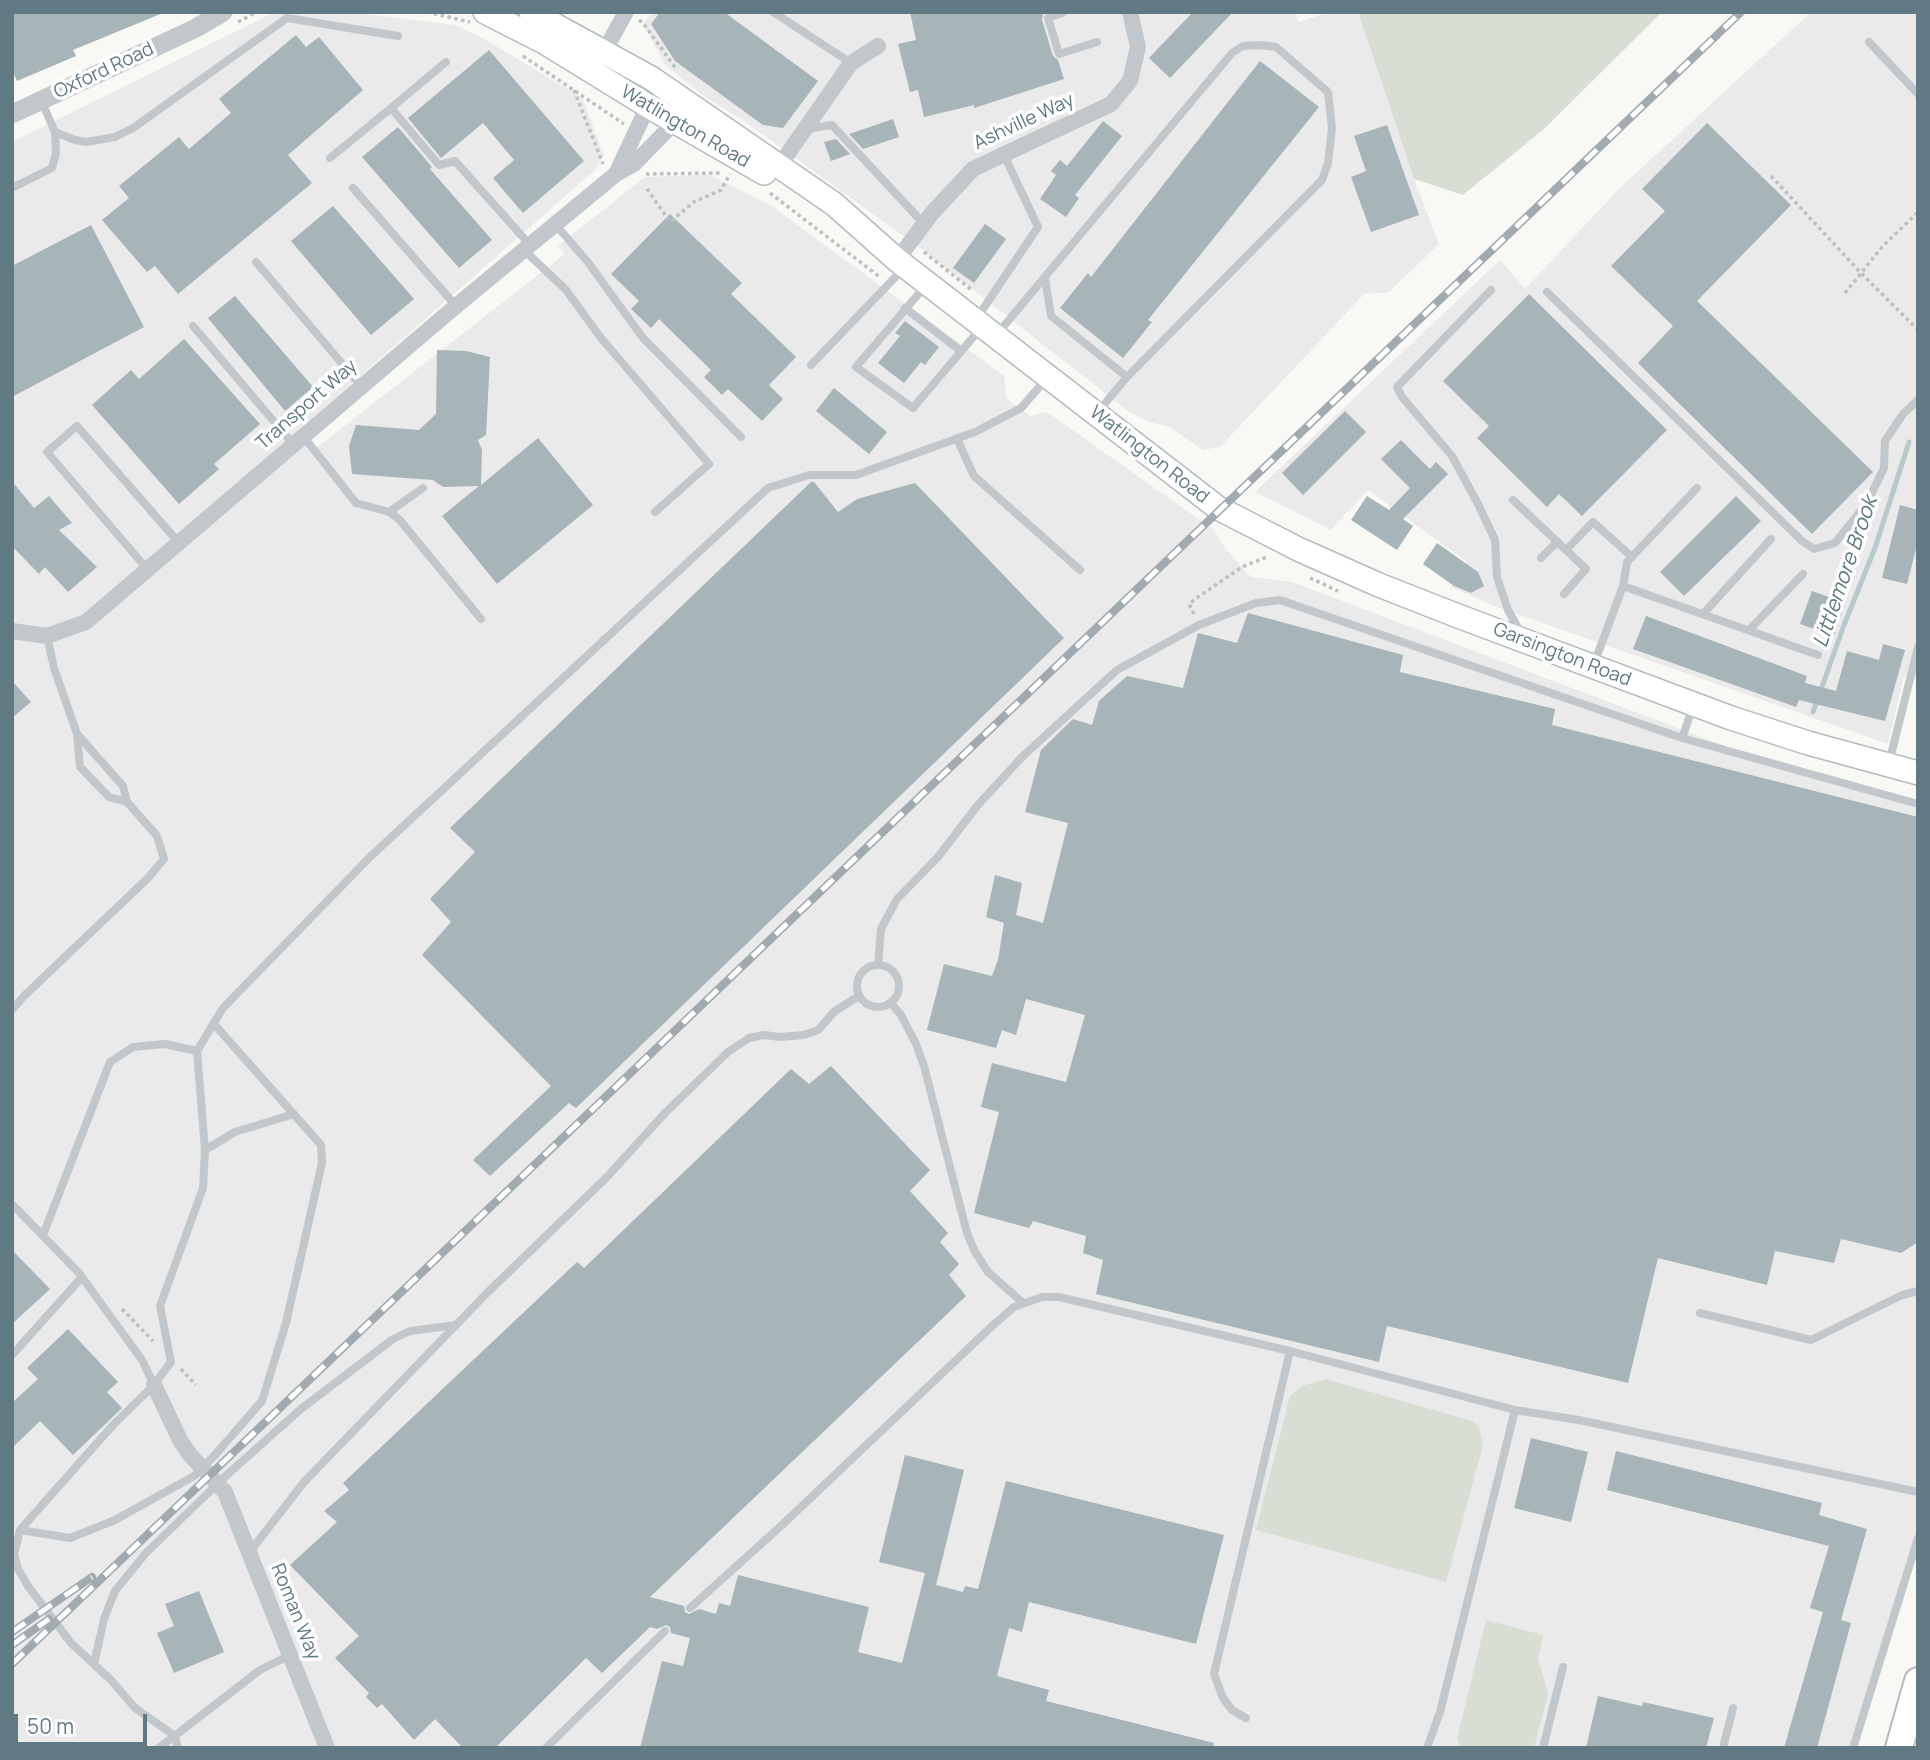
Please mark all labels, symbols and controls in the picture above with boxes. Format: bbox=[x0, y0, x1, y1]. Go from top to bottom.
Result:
street label: Oxford Road bbox=[50, 38, 158, 104]
street label: Watlington Road bbox=[616, 81, 754, 173]
street label: Ashville Way bbox=[970, 89, 1078, 155]
street label: Transport Way bbox=[252, 355, 362, 455]
street label: Watlington Road bbox=[1085, 401, 1213, 509]
water label: Littlemore Brook bbox=[1808, 493, 1884, 651]
street label: Garsington Road bbox=[1490, 618, 1634, 692]
street label: Roman Way bbox=[265, 1560, 325, 1664]
scale bar bbox=[18, 1700, 150, 1744]
text: 50 m bbox=[27, 1712, 74, 1740]

